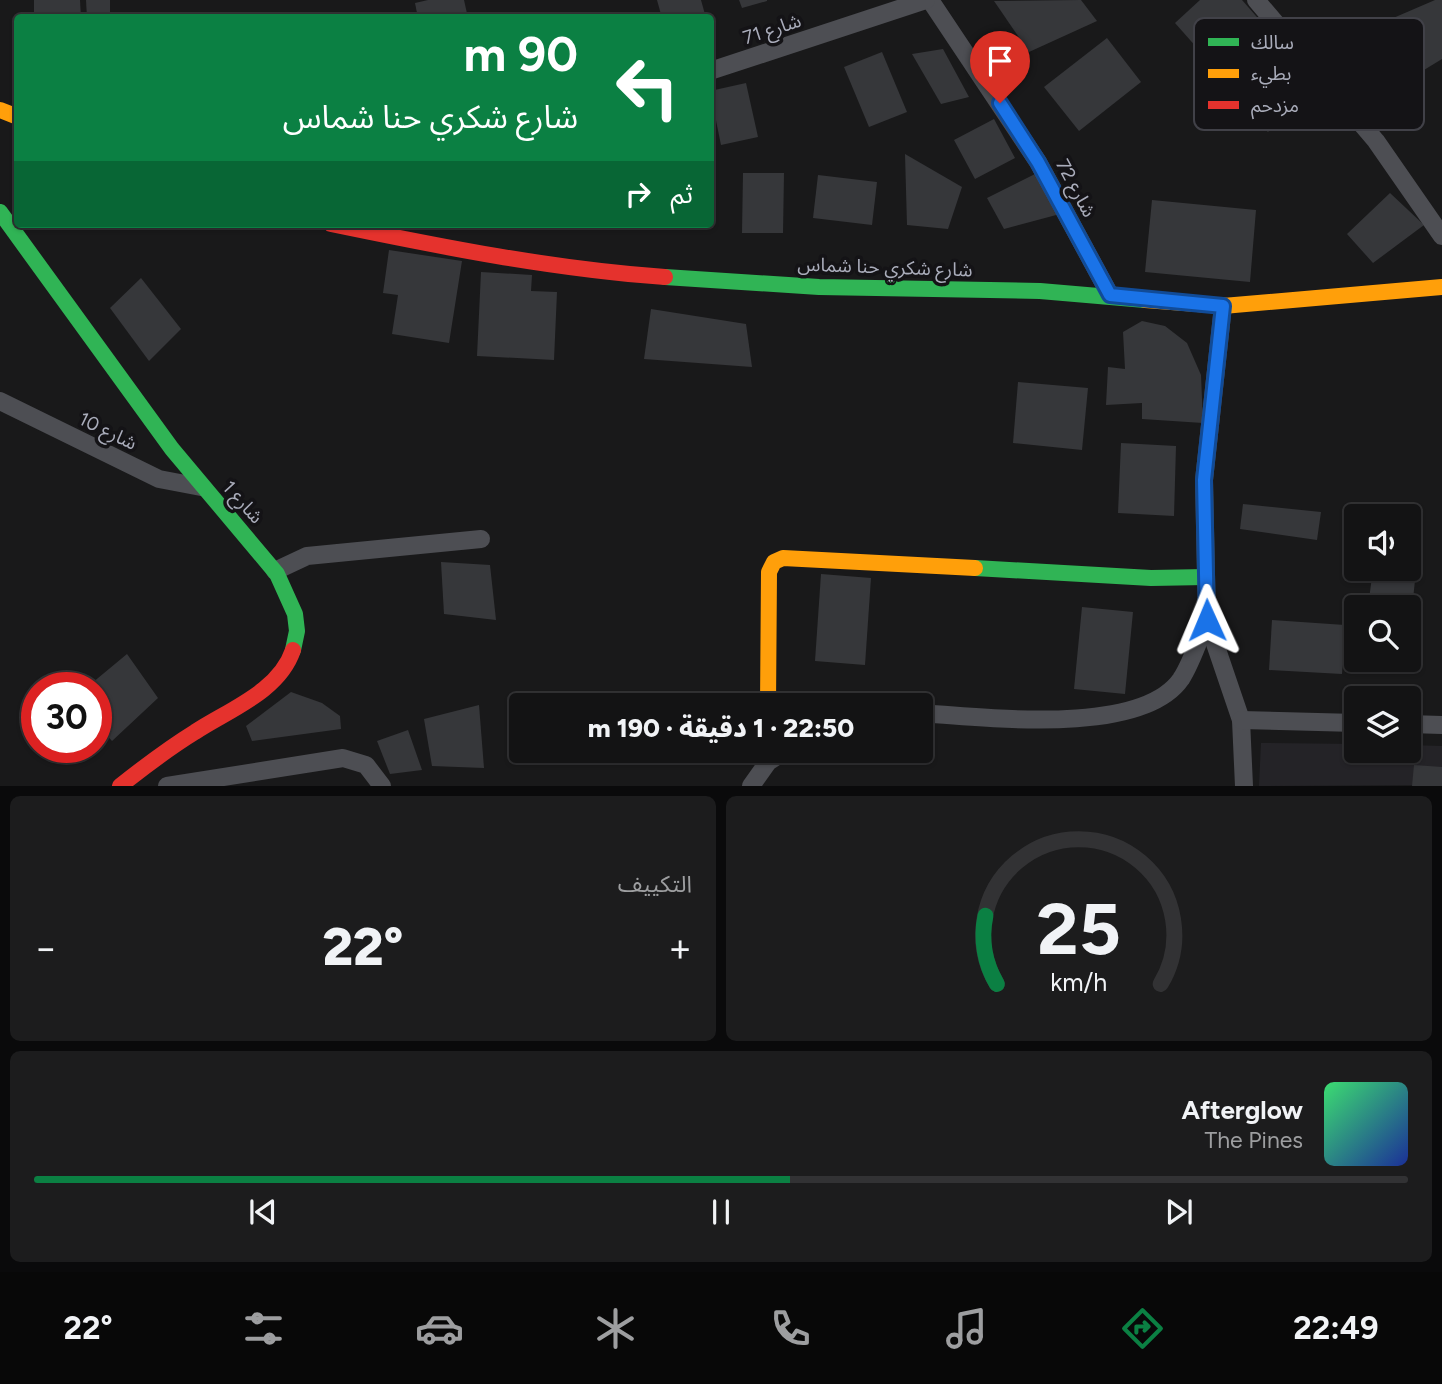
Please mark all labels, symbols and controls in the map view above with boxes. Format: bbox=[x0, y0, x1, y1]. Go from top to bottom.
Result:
street label: شارع 71 bbox=[740, 9, 805, 51]
legend bbox=[1194, 18, 1424, 130]
text: 90 m bbox=[463, 24, 578, 83]
pin bbox=[970, 31, 1030, 103]
text: سالك bbox=[1251, 31, 1294, 54]
icon: left bbox=[602, 42, 693, 133]
icon: arrive bbox=[981, 42, 1019, 80]
text: بطيء bbox=[1251, 62, 1291, 88]
text: مزدحم bbox=[1251, 94, 1299, 120]
text: شارع شكري حنا شماس bbox=[283, 98, 578, 136]
street label: شارع 72 bbox=[1049, 155, 1101, 222]
icon: right bbox=[619, 175, 657, 213]
text: ثم bbox=[671, 178, 693, 210]
street label: شارع شكري حنا شماس bbox=[797, 252, 973, 285]
street label: شارع 10 bbox=[74, 407, 141, 457]
street label: شارع 1 bbox=[216, 476, 268, 529]
map controls bbox=[1344, 504, 1421, 763]
button: sound bbox=[1344, 504, 1421, 581]
position arrow bbox=[1170, 583, 1244, 657]
button: search bbox=[1344, 595, 1421, 672]
speed limit sign: 30 bbox=[21, 672, 112, 763]
button: layers bbox=[1344, 686, 1421, 763]
text: 22:50 · 1 دقيقة · 190 m bbox=[588, 712, 854, 744]
text: التكييف bbox=[618, 870, 692, 898]
text: 25 bbox=[1037, 886, 1121, 973]
text: 22° bbox=[322, 916, 404, 978]
text: − bbox=[34, 925, 58, 971]
text: + bbox=[668, 925, 692, 971]
text: km/h bbox=[1050, 967, 1108, 997]
text: Afterglow bbox=[1181, 1094, 1303, 1126]
text: The Pines bbox=[1204, 1126, 1303, 1154]
icon: previous bbox=[244, 1193, 282, 1231]
icon: pause bbox=[702, 1193, 740, 1231]
icon: next bbox=[1160, 1193, 1198, 1231]
icon: filters bbox=[239, 1304, 288, 1353]
icon: car bbox=[415, 1304, 464, 1353]
icon: climate bbox=[591, 1304, 640, 1353]
icon: phone bbox=[766, 1304, 815, 1353]
icon: music bbox=[942, 1304, 991, 1353]
icon: directions bbox=[1118, 1304, 1167, 1353]
text: 22° bbox=[63, 1309, 113, 1347]
text: 22:49 bbox=[1293, 1309, 1379, 1347]

